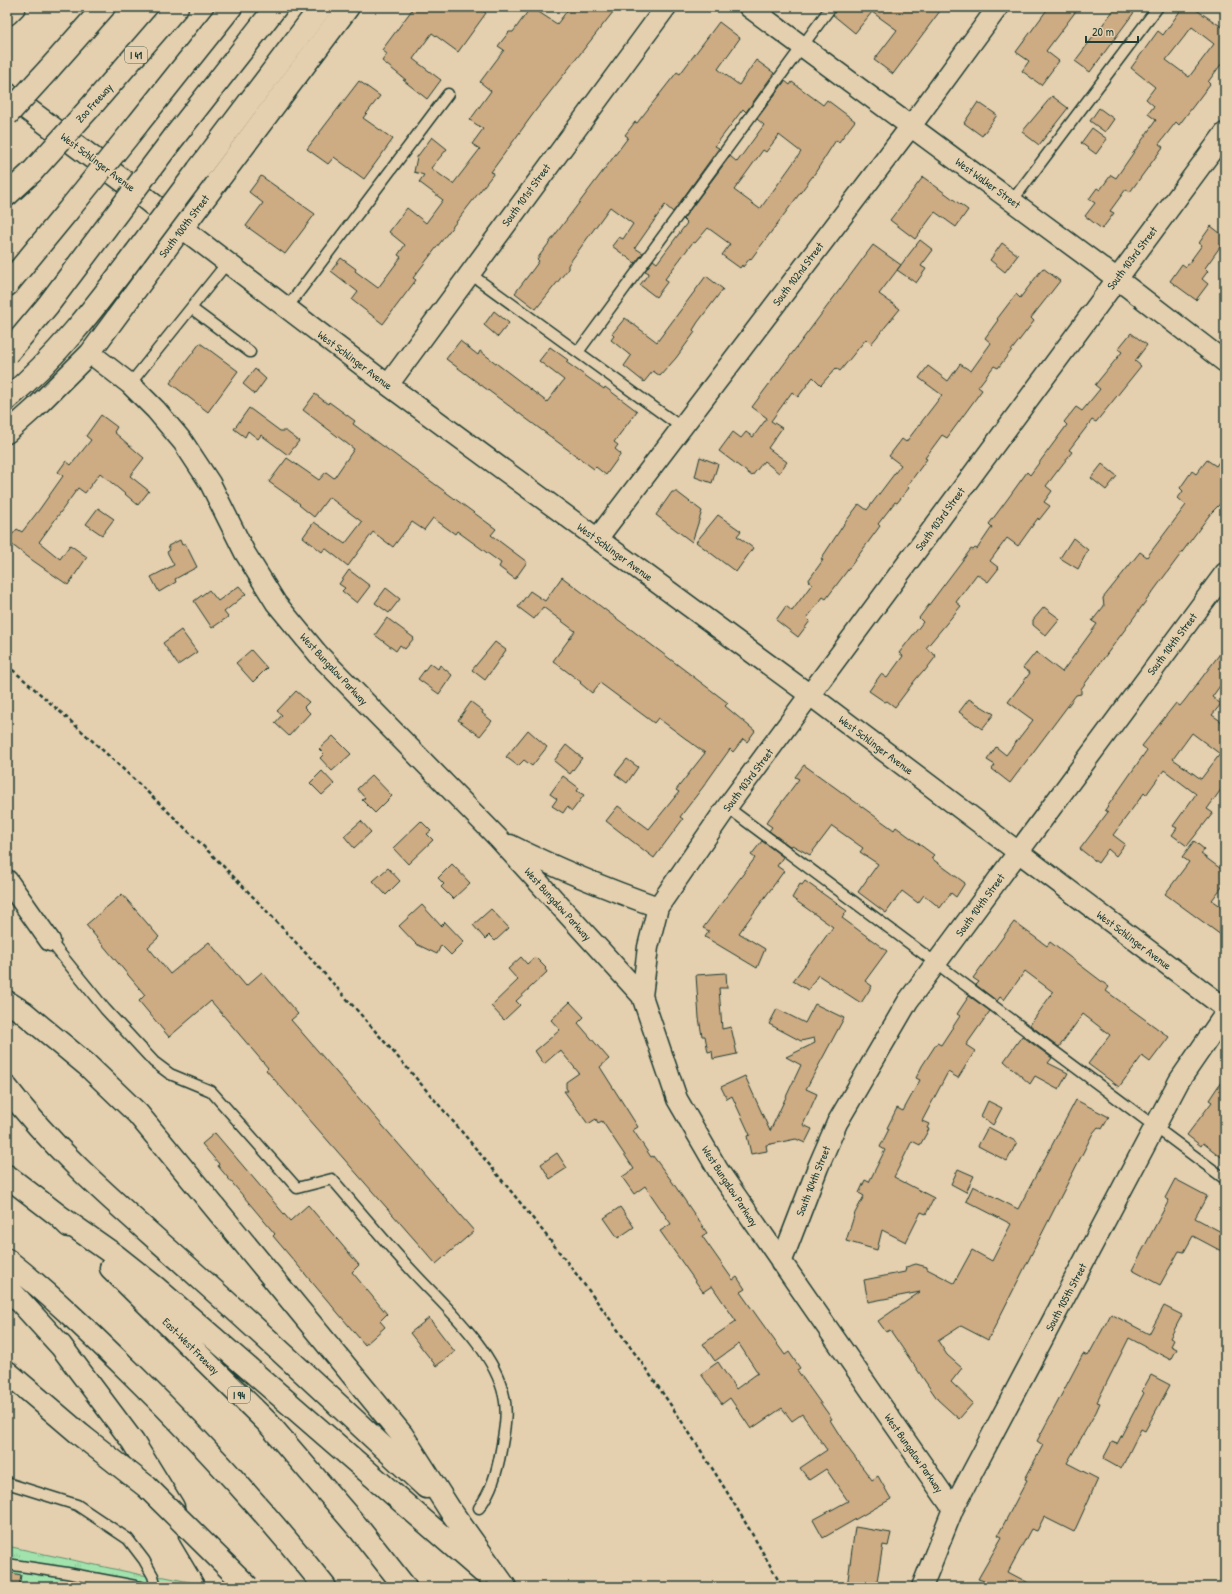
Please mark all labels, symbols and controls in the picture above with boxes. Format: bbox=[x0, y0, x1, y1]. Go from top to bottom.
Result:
scale bar bbox=[1086, 18, 1138, 44]
text: 20 m bbox=[1092, 23, 1114, 40]
road number: I 41 bbox=[125, 47, 147, 63]
street label: Zoo Freeway bbox=[73, 80, 116, 126]
street label: West Schlinger Avenue bbox=[58, 129, 139, 195]
street label: West Walker Street bbox=[953, 155, 1023, 211]
street label: South 101st Street bbox=[499, 161, 554, 229]
street label: South 100th Street bbox=[156, 192, 212, 260]
street label: South 103rd Street bbox=[1104, 224, 1160, 292]
street label: South 102nd Street bbox=[769, 239, 827, 309]
street label: West Schlinger Avenue bbox=[315, 327, 396, 393]
street label: South 103rd Street bbox=[912, 484, 968, 554]
street label: West Schlinger Avenue bbox=[575, 520, 656, 584]
street label: South 104th Street bbox=[1144, 610, 1200, 678]
street label: West Bungalow Parkway bbox=[297, 630, 371, 708]
street label: West Schlinger Avenue bbox=[836, 712, 917, 778]
street label: South 103rd Street bbox=[720, 746, 776, 814]
street label: West Bungalow Parkway bbox=[522, 865, 595, 944]
street label: South 104th Street bbox=[952, 871, 1008, 939]
street label: West Schlinger Avenue bbox=[1094, 907, 1175, 973]
street label: West Bungalow Parkway bbox=[699, 1143, 761, 1229]
street label: South 104th Street bbox=[793, 1144, 834, 1218]
street label: South 105th Street bbox=[1042, 1260, 1090, 1333]
street label: East-West Freeway bbox=[160, 1315, 223, 1378]
road number: I 94 bbox=[228, 1387, 250, 1403]
street label: West Bungalow Parkway bbox=[882, 1411, 947, 1496]

